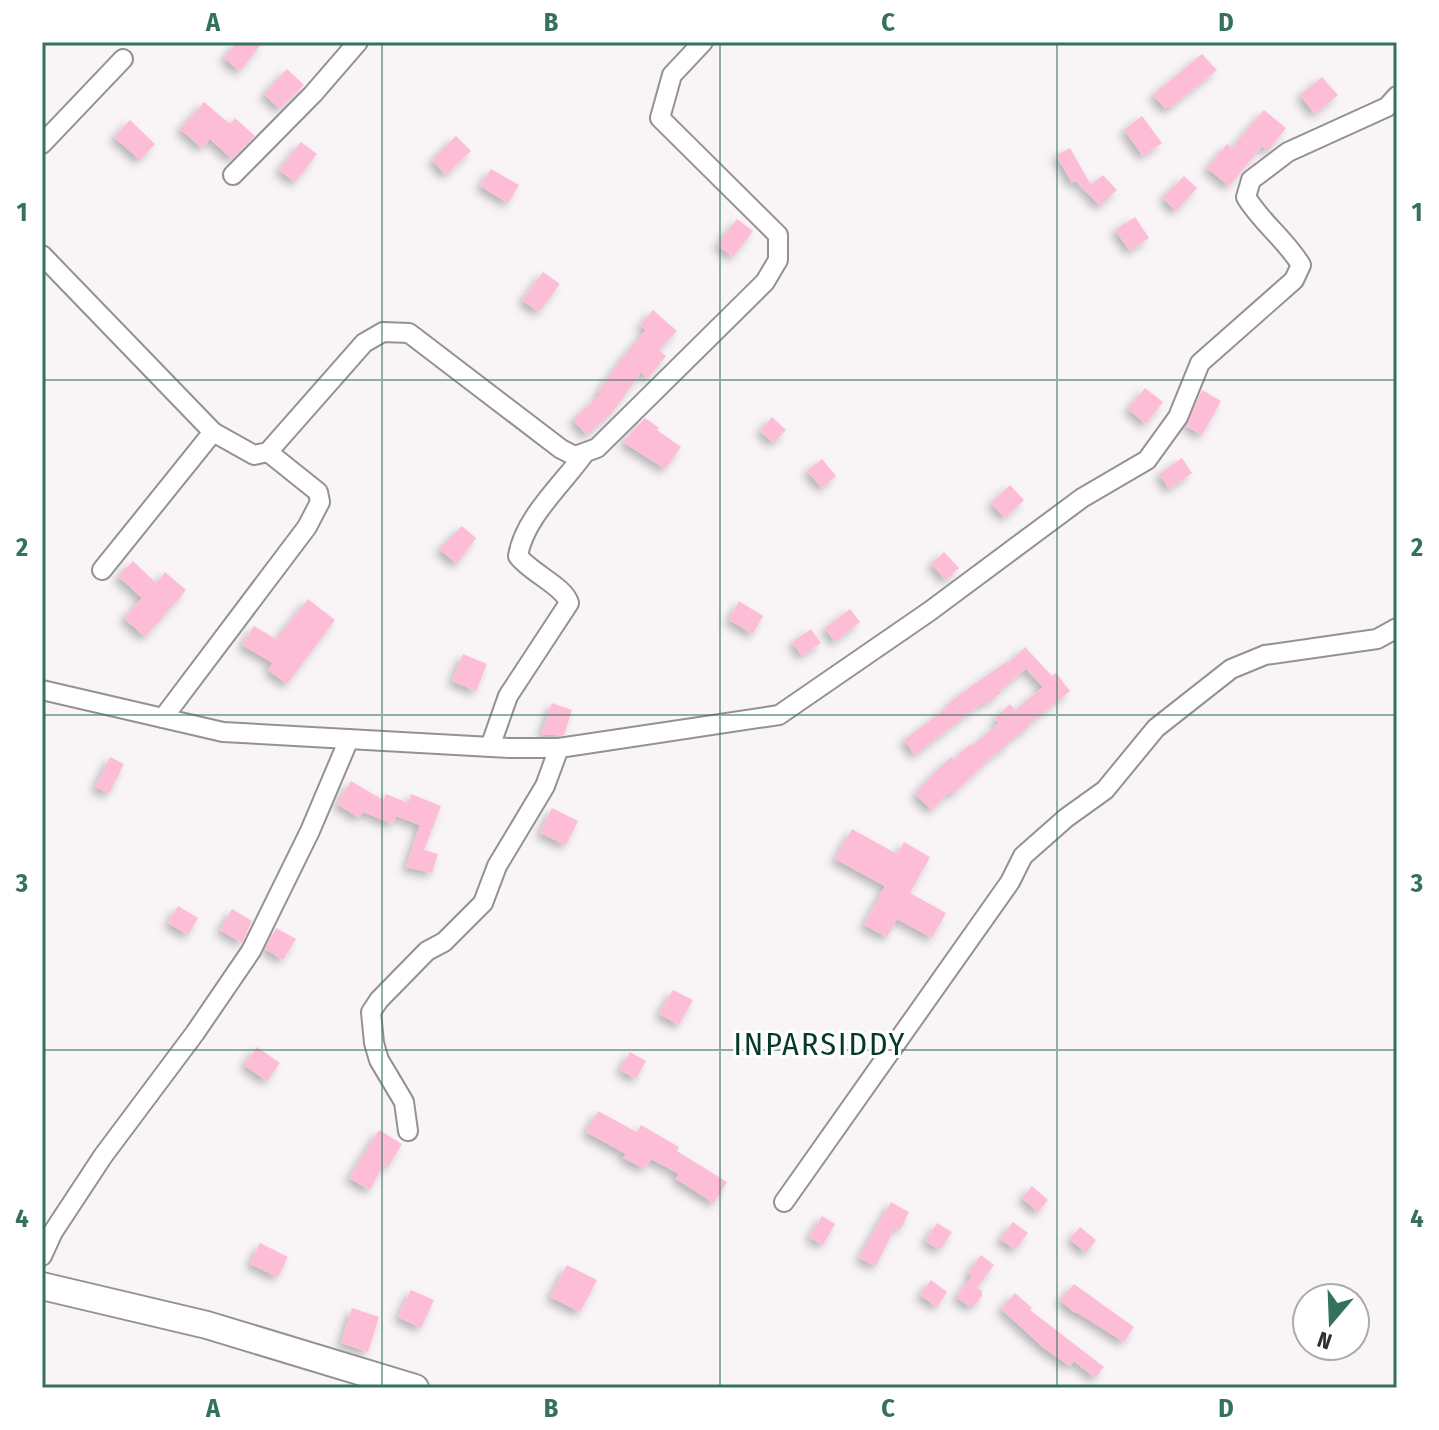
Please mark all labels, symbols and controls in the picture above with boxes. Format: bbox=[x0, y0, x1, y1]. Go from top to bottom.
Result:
text: A bbox=[205, 7, 221, 38]
text: B bbox=[544, 7, 559, 38]
text: C bbox=[881, 7, 895, 38]
text: D bbox=[1218, 7, 1234, 38]
text: 1 bbox=[17, 197, 28, 228]
text: 1 bbox=[1412, 197, 1423, 228]
text: 2 bbox=[15, 532, 28, 563]
text: 2 bbox=[1410, 532, 1423, 563]
text: 3 bbox=[15, 868, 28, 899]
text: 3 bbox=[1410, 868, 1423, 899]
district label: INPARSIDDY bbox=[733, 1025, 907, 1063]
text: 4 bbox=[15, 1203, 29, 1234]
text: 4 bbox=[1410, 1203, 1424, 1234]
north arrow bbox=[1291, 1282, 1371, 1362]
text: N bbox=[1314, 1326, 1335, 1355]
text: A bbox=[205, 1393, 221, 1424]
text: B bbox=[544, 1393, 559, 1424]
text: C bbox=[881, 1393, 895, 1424]
text: D bbox=[1218, 1393, 1234, 1424]

